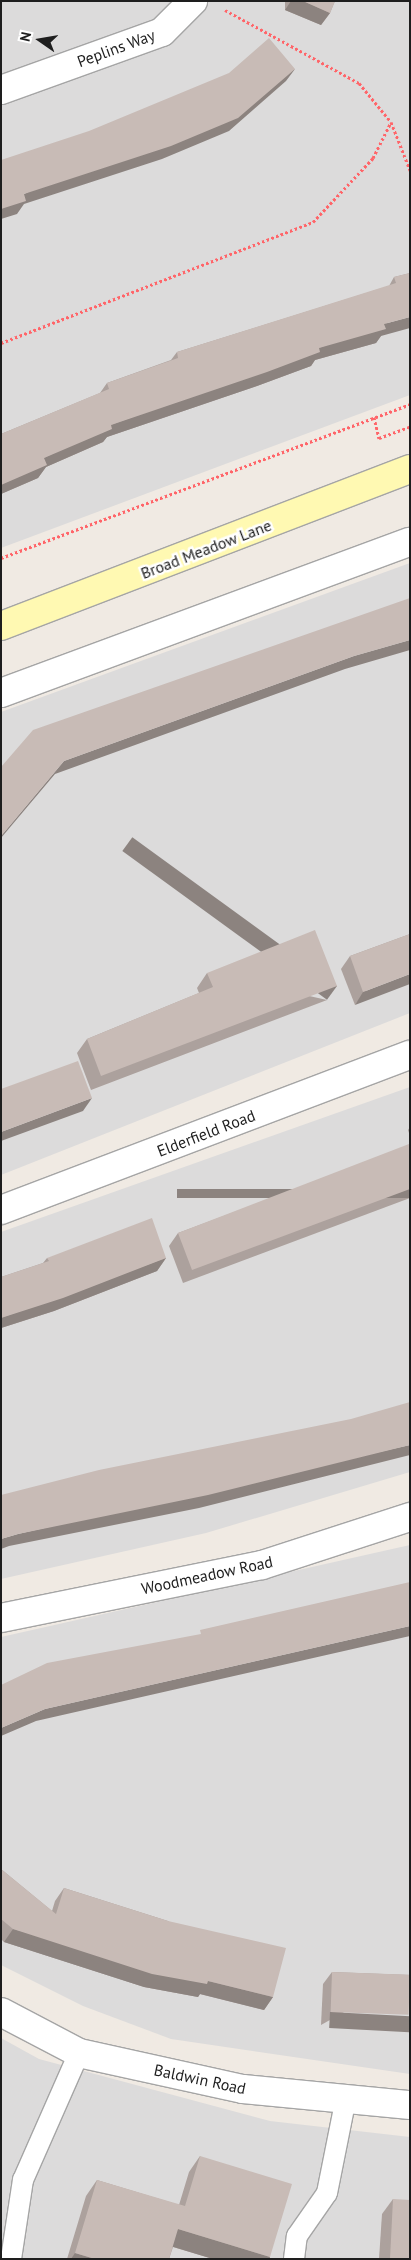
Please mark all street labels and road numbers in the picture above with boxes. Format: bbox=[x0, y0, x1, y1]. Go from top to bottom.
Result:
street label: Peplins Way bbox=[74, 25, 158, 71]
street label: Broad Meadow Lane bbox=[138, 515, 274, 583]
street label: Elderfield Road bbox=[154, 1105, 258, 1161]
street label: Woodmeadow Road bbox=[139, 1552, 275, 1598]
street label: Baldwin Road bbox=[152, 2060, 248, 2098]

